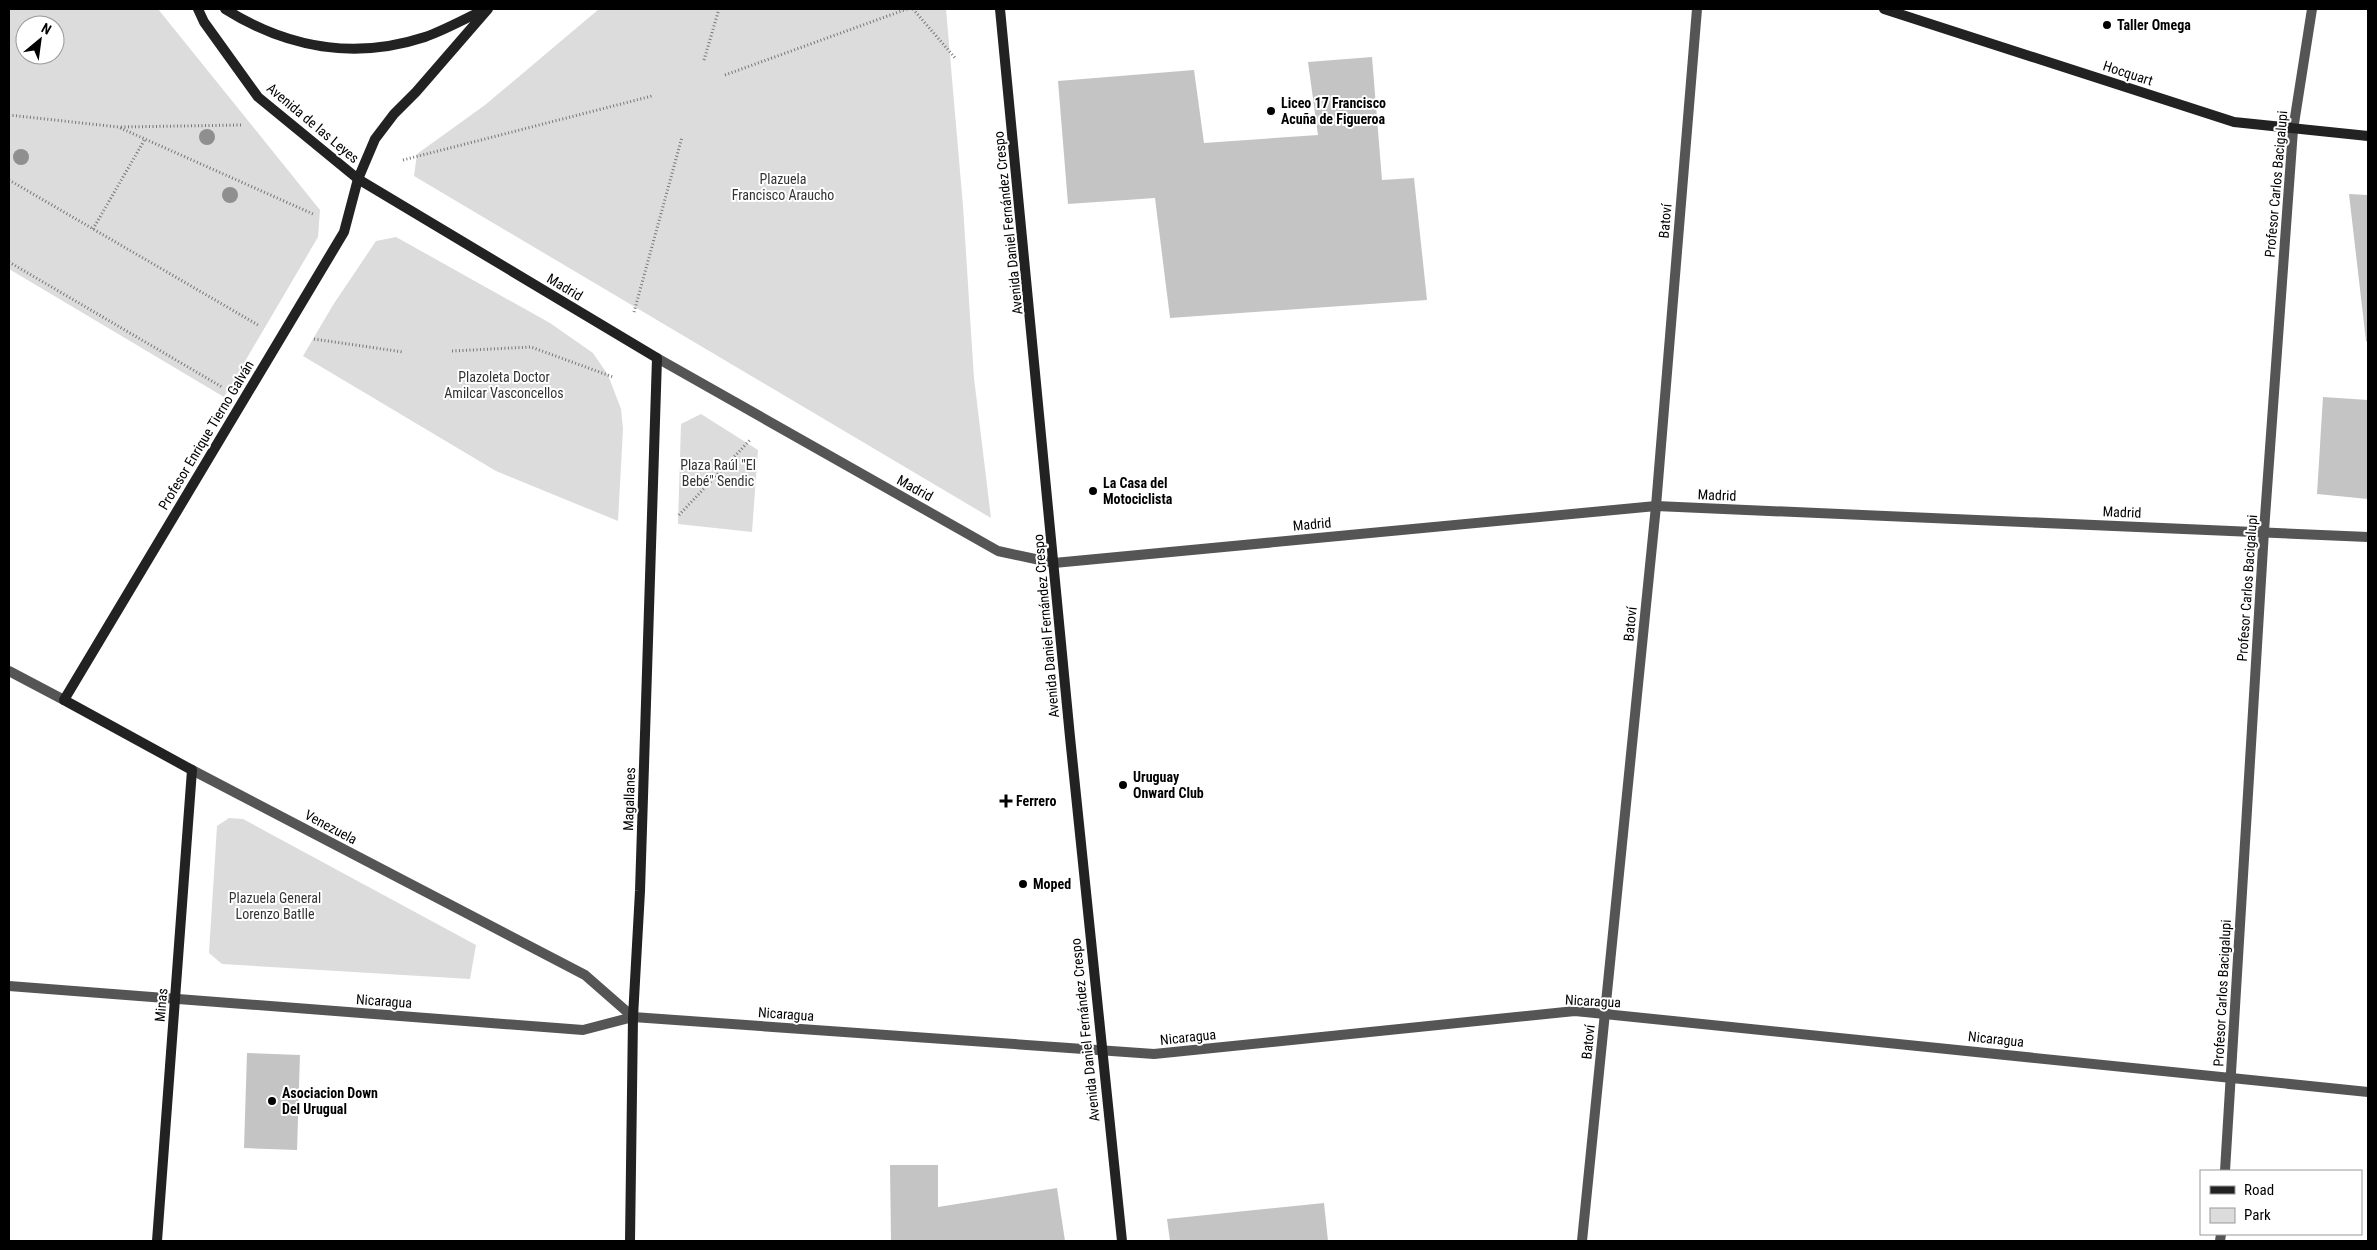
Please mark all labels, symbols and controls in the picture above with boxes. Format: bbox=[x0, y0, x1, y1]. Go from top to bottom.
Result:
north arrow bbox=[15, 15, 65, 65]
place label: Taller Omega bbox=[2117, 17, 2191, 33]
marker: Taller Omega bbox=[2101, 19, 2113, 31]
text: N bbox=[39, 20, 54, 38]
street label: Hocquart bbox=[2101, 57, 2155, 89]
street label: Avenida de las Leyes bbox=[264, 80, 362, 166]
place label: Liceo 17 Francisco Acuña de Figueroa bbox=[1281, 95, 1386, 127]
marker: Liceo 17 Francisco Acuña de Figueroa bbox=[1265, 105, 1277, 117]
street label: Profesor Carlos Bacigalupi bbox=[2262, 110, 2290, 258]
street label: Avenida Daniel Fernández Crespo bbox=[990, 131, 1026, 315]
park label: Plazuela Francisco Araucho bbox=[732, 171, 834, 203]
street label: Batoví bbox=[1656, 202, 1675, 239]
street label: Madrid bbox=[544, 270, 586, 304]
street label: Profesor Enrique Tierno Galván bbox=[155, 358, 257, 512]
park label: Plazoleta Doctor Amilcar Vasconcellos bbox=[444, 369, 564, 401]
park label: Plaza Raúl "El Bebé" Sendic bbox=[680, 457, 756, 489]
street label: Madrid bbox=[894, 472, 936, 504]
place label: La Casa del Motociclista bbox=[1103, 475, 1173, 507]
marker: La Casa del Motociclista bbox=[1087, 485, 1099, 497]
street label: Madrid bbox=[1697, 486, 1737, 504]
street label: Madrid bbox=[2102, 503, 2142, 521]
street label: Madrid bbox=[1292, 514, 1332, 534]
street label: Profesor Carlos Bacigalupi bbox=[2234, 514, 2260, 662]
street label: Avenida Daniel Fernández Crespo bbox=[1030, 534, 1062, 718]
street label: Batoví bbox=[1620, 605, 1640, 642]
street label: Magallanes bbox=[620, 767, 638, 831]
place label: Uruguay Onward Club bbox=[1133, 769, 1204, 801]
marker: Uruguay Onward Club bbox=[1117, 779, 1129, 791]
place label: Ferrero bbox=[1016, 793, 1056, 809]
marker: Ferrero bbox=[1000, 795, 1012, 807]
street label: Venezuela bbox=[302, 807, 360, 847]
place label: Moped bbox=[1033, 876, 1071, 892]
marker: Moped bbox=[1017, 878, 1029, 890]
park label: Plazuela General Lorenzo Batlle bbox=[229, 890, 321, 922]
street label: Profesor Carlos Bacigalupi bbox=[2210, 919, 2234, 1067]
street label: Avenida Daniel Fernández Crespo bbox=[1067, 938, 1103, 1122]
street label: Minas bbox=[152, 988, 170, 1022]
street label: Nicaragua bbox=[355, 991, 413, 1011]
street label: Nicaragua bbox=[1565, 992, 1621, 1010]
street label: Nicaragua bbox=[757, 1004, 815, 1024]
street label: Batoví bbox=[1578, 1023, 1598, 1060]
street label: Nicaragua bbox=[1159, 1026, 1217, 1048]
street label: Nicaragua bbox=[1967, 1028, 2025, 1050]
place label: Asociacion Down Del Urugual bbox=[282, 1085, 378, 1117]
marker: Asociacion Down Del Urugual bbox=[266, 1095, 278, 1107]
legend bbox=[2200, 1170, 2362, 1235]
text: Road bbox=[2244, 1181, 2274, 1199]
text: Park bbox=[2244, 1206, 2271, 1224]

